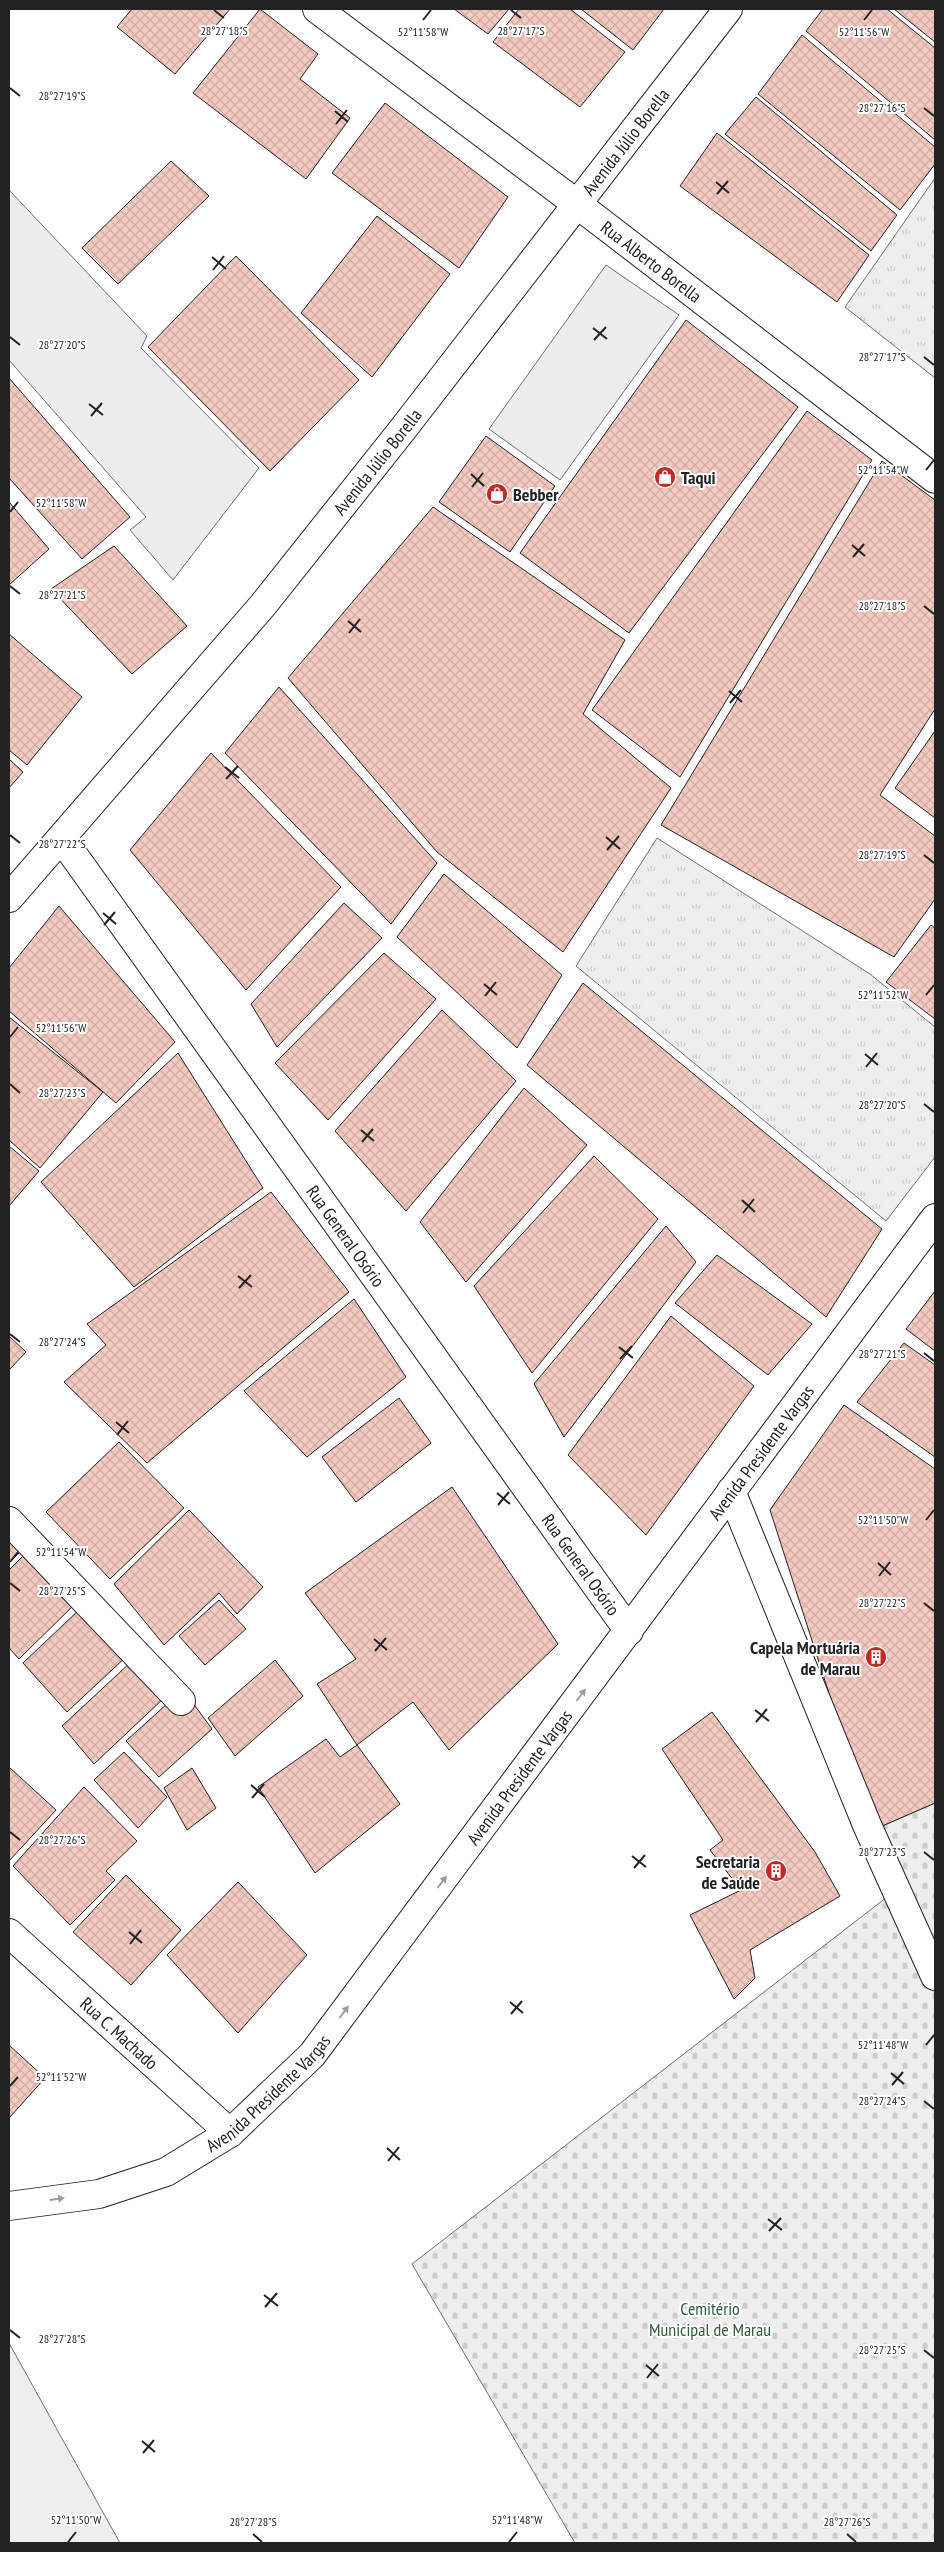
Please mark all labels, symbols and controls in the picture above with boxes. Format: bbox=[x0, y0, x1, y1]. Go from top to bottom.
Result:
text: 28°27'18"S bbox=[200, 23, 248, 38]
text: 28°27'17"S bbox=[497, 23, 545, 38]
text: 52°11'58"W bbox=[398, 24, 448, 39]
text: 52°11'56"W bbox=[839, 24, 889, 39]
street label: Avenida Júlio Borella bbox=[577, 84, 674, 200]
text: 28°27'19"S bbox=[38, 88, 86, 103]
text: 28°27'16"S bbox=[858, 100, 906, 115]
street label: Rua Alberto Borella bbox=[597, 215, 707, 307]
text: 28°27'20"S bbox=[38, 337, 86, 352]
text: 28°27'17"S bbox=[858, 349, 906, 364]
street label: Avenida Júlio Borella bbox=[328, 404, 426, 519]
text: 52°11'54"W bbox=[858, 462, 908, 477]
shop icon: Taqui bbox=[653, 465, 677, 489]
place label: Taqui bbox=[681, 466, 715, 489]
shop icon: Bebber bbox=[485, 482, 509, 506]
place label: Bebber bbox=[513, 483, 559, 506]
text: 52°11'58"W bbox=[36, 495, 86, 510]
text: 28°27'21"S bbox=[38, 587, 86, 602]
text: 28°27'18"S bbox=[858, 598, 906, 613]
text: 28°27'22"S bbox=[38, 836, 86, 851]
text: 28°27'19"S bbox=[858, 847, 906, 862]
text: 52°11'52"W bbox=[858, 987, 908, 1002]
text: 52°11'56"W bbox=[36, 1020, 86, 1035]
text: 28°27'23"S bbox=[38, 1085, 86, 1100]
text: 28°27'20"S bbox=[858, 1097, 906, 1112]
street label: Rua General Osório bbox=[302, 1180, 390, 1291]
text: 28°27'24"S bbox=[38, 1334, 86, 1349]
text: 28°27'21"S bbox=[858, 1346, 906, 1361]
street label: Avenida Presidente Vargas bbox=[703, 1380, 819, 1524]
street label: Rua General Osório bbox=[537, 1509, 626, 1620]
text: 52°11'50"W bbox=[858, 1512, 908, 1527]
text: 52°11'54"W bbox=[36, 1544, 86, 1559]
text: 28°27'25"S bbox=[38, 1583, 86, 1598]
text: 28°27'22"S bbox=[858, 1595, 906, 1610]
place label: Capela Mortuária de Marau bbox=[750, 1636, 860, 1680]
building icon: Capela Mortuária de Marau bbox=[864, 1645, 888, 1669]
one-way arrow bbox=[576, 1688, 586, 1702]
street label: Avenida Presidente Vargas bbox=[461, 1705, 577, 1849]
text: 28°27'26"S bbox=[38, 1832, 86, 1847]
text: 28°27'23"S bbox=[858, 1844, 906, 1859]
place label: Secretaria de Saúde bbox=[696, 1850, 760, 1894]
building icon: Secretaria de Saúde bbox=[764, 1859, 788, 1883]
one-way arrow bbox=[436, 1876, 447, 1889]
street label: Rua C. Machado bbox=[76, 1992, 163, 2074]
one-way arrow bbox=[339, 2006, 350, 2019]
street label: Avenida Presidente Vargas bbox=[201, 2030, 335, 2157]
text: 52°11'48"W bbox=[858, 2037, 908, 2052]
text: 52°11'52"W bbox=[36, 2069, 86, 2084]
text: 28°27'24"S bbox=[858, 2093, 906, 2108]
one-way arrow bbox=[49, 2195, 65, 2203]
park label: Cemitério Municipal de Marau bbox=[649, 2297, 771, 2341]
text: 28°27'28"S bbox=[38, 2331, 86, 2346]
text: 28°27'25"S bbox=[858, 2342, 906, 2357]
text: 52°11'50"W bbox=[51, 2512, 101, 2527]
text: 52°11'48"W bbox=[492, 2512, 542, 2527]
text: 28°27'28"S bbox=[229, 2514, 277, 2529]
text: 28°27'26"S bbox=[823, 2514, 871, 2529]

